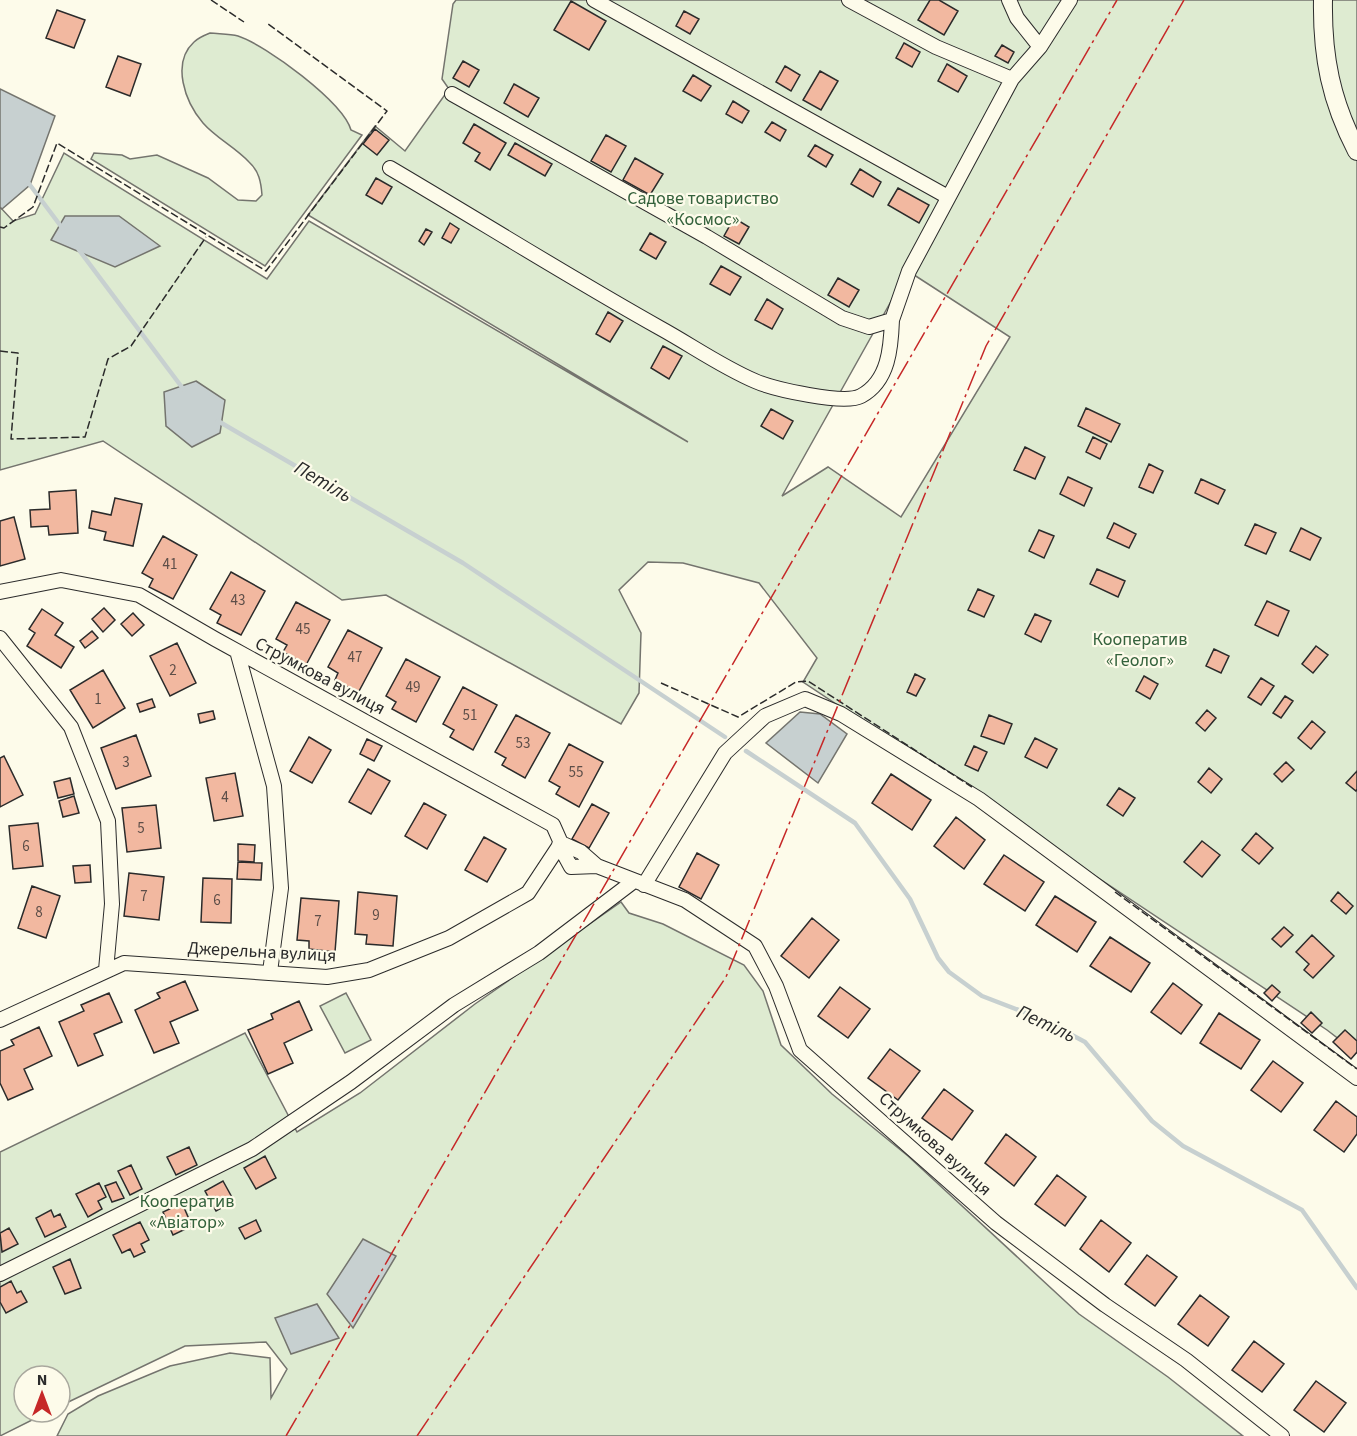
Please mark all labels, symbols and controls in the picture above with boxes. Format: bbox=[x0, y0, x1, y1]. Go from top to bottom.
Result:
park label: Садове товариство «Космос» bbox=[627, 186, 779, 232]
water label: Петіль bbox=[289, 454, 357, 510]
house number: 41 bbox=[163, 554, 177, 575]
house number: 43 bbox=[231, 590, 245, 611]
house number: 45 bbox=[296, 619, 310, 640]
park label: Кооператив «Геолог» bbox=[1093, 627, 1187, 673]
street label: Струмкова вулиця bbox=[250, 631, 390, 721]
house number: 47 bbox=[348, 647, 362, 668]
house number: 2 bbox=[169, 660, 177, 681]
house number: 49 bbox=[406, 677, 420, 698]
house number: 1 bbox=[94, 689, 102, 710]
house number: 51 bbox=[463, 705, 477, 726]
house number: 53 bbox=[516, 733, 530, 754]
house number: 3 bbox=[122, 752, 130, 773]
house number: 55 bbox=[569, 762, 583, 783]
house number: 4 bbox=[221, 787, 229, 808]
house number: 5 bbox=[137, 818, 145, 839]
house number: 6 bbox=[22, 836, 30, 857]
house number: 7 bbox=[140, 886, 148, 907]
house number: 6 bbox=[213, 890, 221, 911]
house number: 8 bbox=[35, 902, 43, 923]
house number: 9 bbox=[372, 905, 380, 926]
house number: 7 bbox=[314, 911, 322, 932]
street label: Джерельна вулиця bbox=[187, 936, 337, 968]
water label: Петіль bbox=[1012, 998, 1080, 1050]
street label: Струмкова вулиця bbox=[873, 1086, 997, 1202]
park label: Кооператив «Авіатор» bbox=[140, 1189, 234, 1235]
north arrow bbox=[12, 1364, 72, 1424]
text: N bbox=[37, 1369, 47, 1391]

